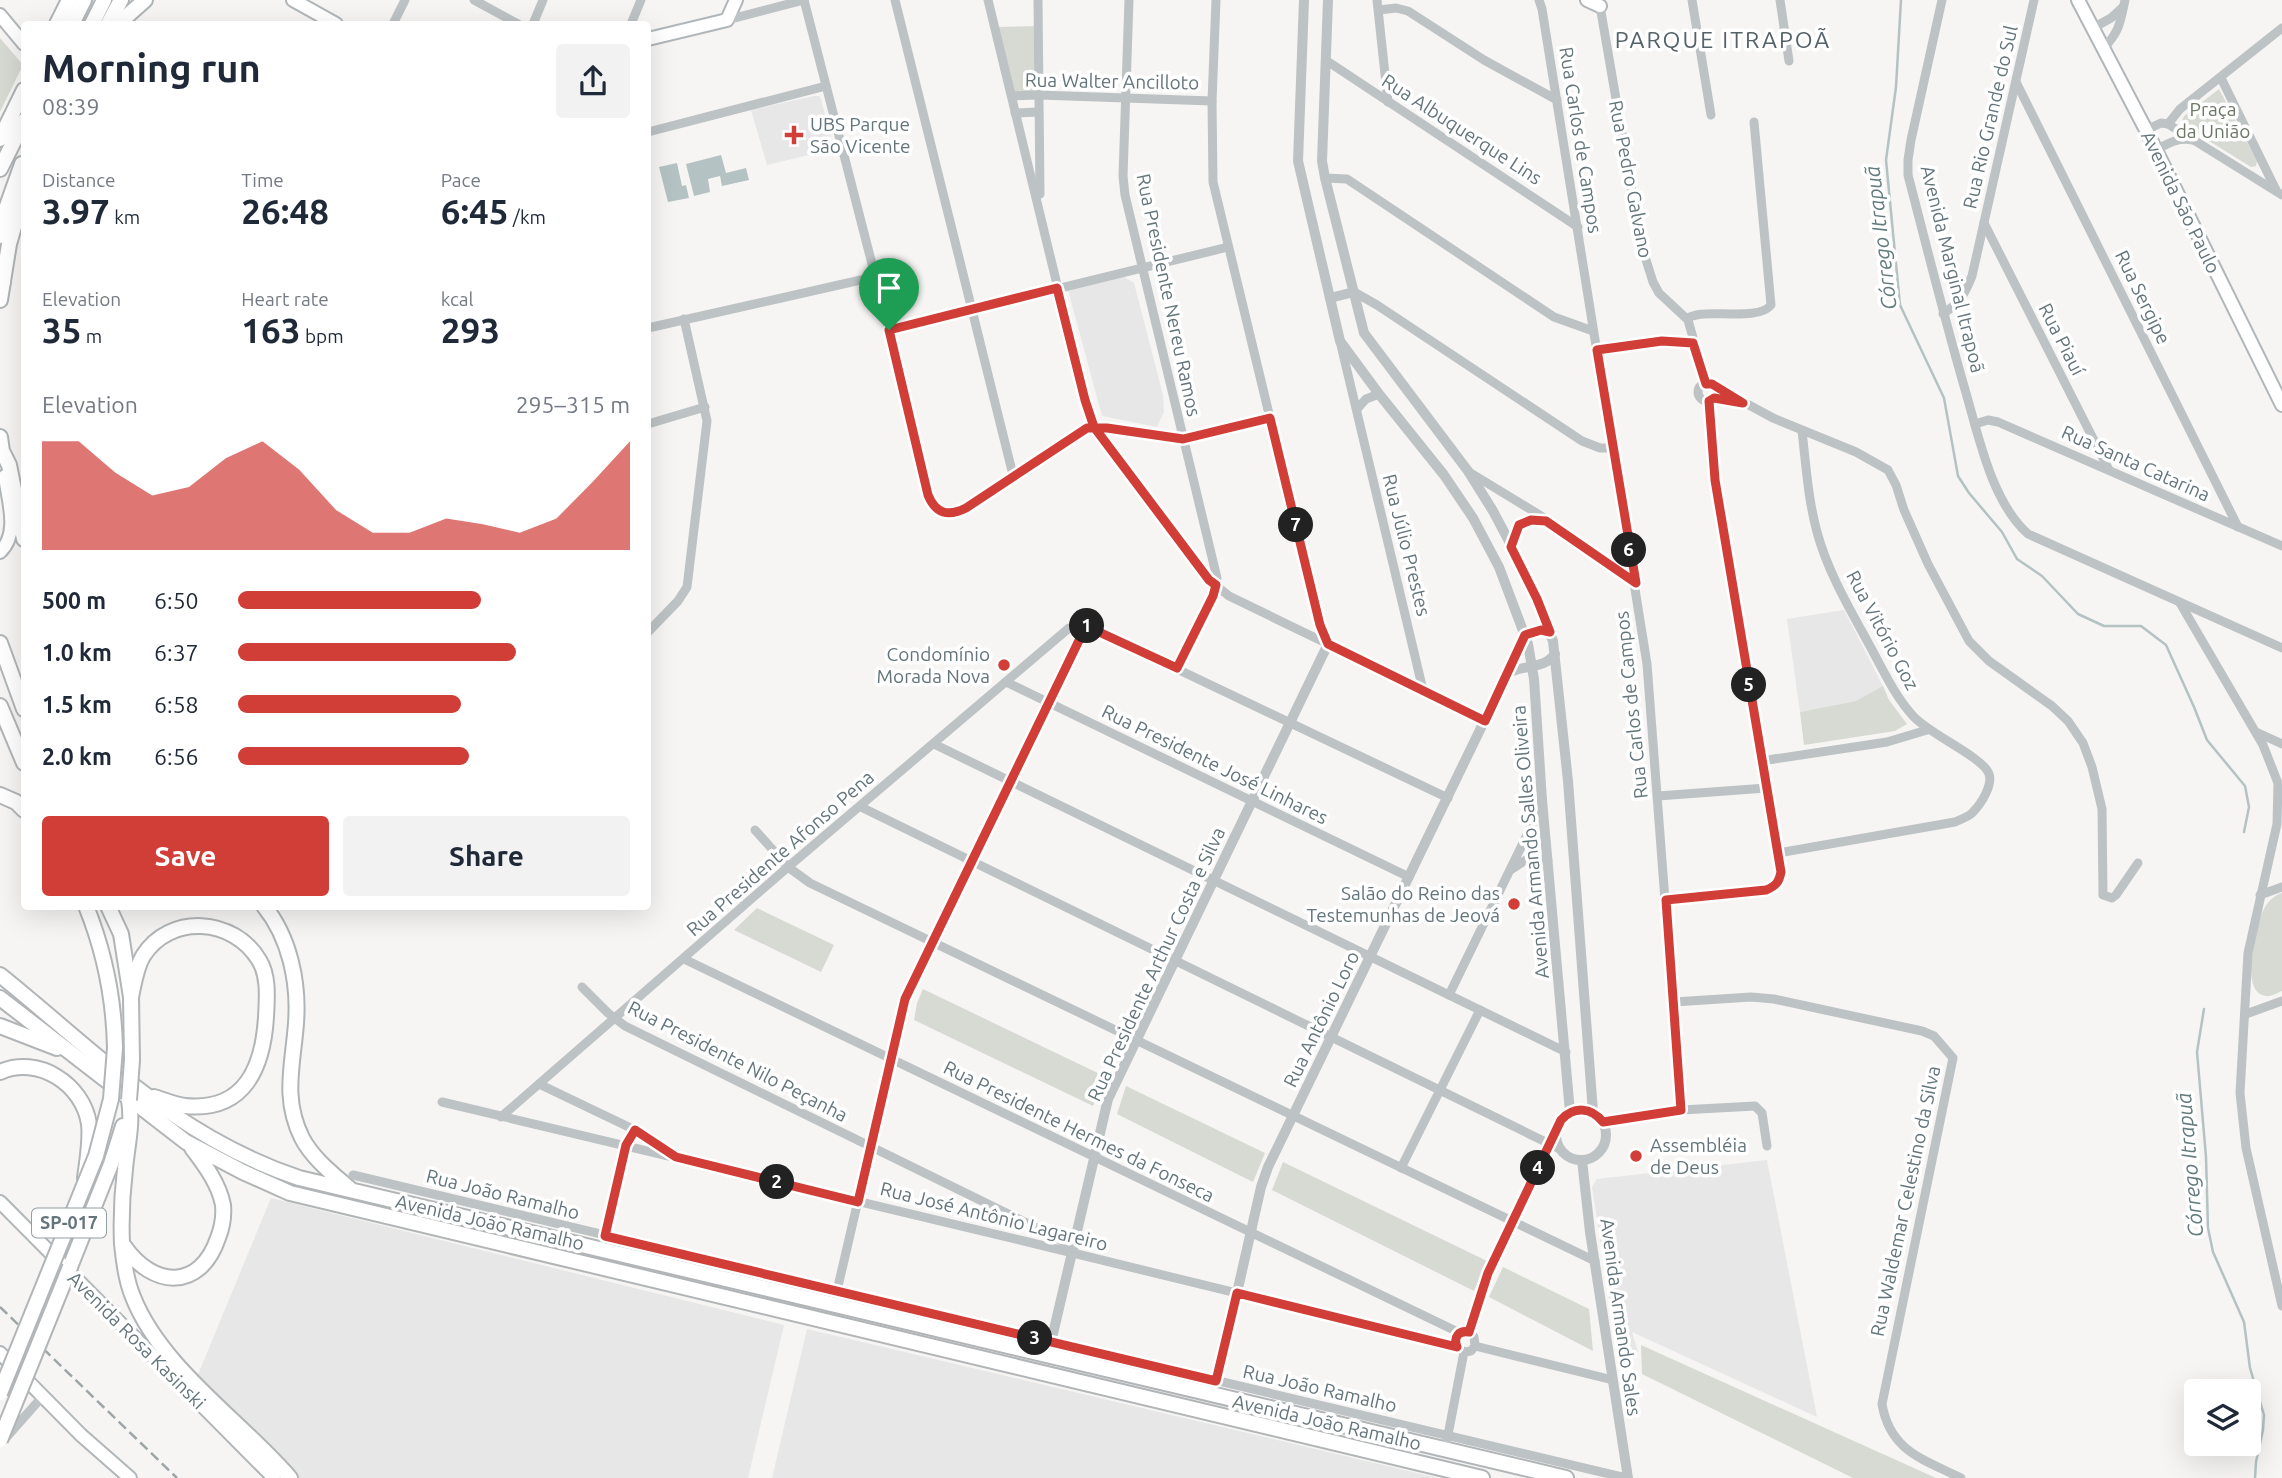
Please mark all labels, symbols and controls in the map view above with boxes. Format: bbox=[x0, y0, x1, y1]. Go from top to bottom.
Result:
street label: Rua Rio Grande do Sul bbox=[1958, 23, 2022, 211]
district label: PARQUE ITRAPOÃ bbox=[1615, 27, 1831, 52]
button: share bbox=[556, 44, 630, 118]
street label: Rua Carlos de Campos bbox=[1555, 45, 1607, 235]
text: Morning run bbox=[42, 47, 261, 89]
street label: Rua Walter Ancilloto bbox=[1025, 68, 1199, 94]
street label: Rua Albuquerque Lins bbox=[1378, 69, 1546, 189]
text: 08:39 bbox=[42, 94, 100, 119]
street label: Rua Pedro Galvano bbox=[1605, 98, 1657, 260]
park label: Praça da União bbox=[2176, 98, 2250, 142]
place label: UBS Parque São Vicente bbox=[810, 113, 911, 157]
marker: UBS Parque São Vicente bbox=[784, 125, 804, 145]
street label: Avenida São Paulo bbox=[2137, 127, 2225, 277]
street label: Avenida Marginal Itrapoã bbox=[1917, 163, 1989, 375]
water label: Córrego Itrapuã bbox=[1859, 164, 1901, 311]
text: Distance bbox=[42, 169, 116, 191]
text: Time bbox=[241, 169, 284, 191]
text: Pace bbox=[441, 169, 481, 191]
street label: Rua Presidente Nereu Ramos bbox=[1132, 172, 1206, 418]
text: 3.97 bbox=[42, 191, 110, 231]
text: 26:48 bbox=[241, 191, 329, 231]
text: 6:45 bbox=[441, 191, 509, 231]
text: km bbox=[110, 206, 140, 228]
text: /km bbox=[509, 206, 546, 228]
street label: Rua Sergipe bbox=[2111, 247, 2175, 347]
pin bbox=[859, 258, 919, 330]
icon: arrive bbox=[870, 269, 908, 307]
text: Elevation bbox=[42, 288, 121, 310]
text: Heart rate bbox=[241, 288, 329, 310]
text: kcal bbox=[441, 288, 473, 310]
street label: Rua Piauí bbox=[2034, 299, 2090, 379]
text: 35 bbox=[42, 310, 81, 350]
text: 163 bbox=[241, 310, 301, 350]
text: 293 bbox=[441, 310, 500, 350]
text: m bbox=[81, 325, 102, 347]
text: bpm bbox=[301, 325, 344, 347]
text: Elevation bbox=[42, 392, 138, 417]
text: 295–315 m bbox=[516, 392, 630, 417]
street label: Rua Santa Catarina bbox=[2058, 420, 2214, 506]
street label: Rua Júlio Prestes bbox=[1379, 472, 1435, 618]
pin: 7 bbox=[1278, 508, 1314, 542]
text: 7 bbox=[1290, 513, 1301, 535]
pin: 6 bbox=[1612, 532, 1646, 568]
text: 6 bbox=[1623, 538, 1634, 560]
street label: Rua Vitório Goz bbox=[1842, 566, 1924, 694]
text: 500 m bbox=[42, 588, 106, 613]
text: 6:50 bbox=[154, 588, 199, 613]
pin: 1 bbox=[1070, 608, 1104, 644]
street label: Rua Carlos de Campos bbox=[1610, 610, 1652, 800]
text: 1 bbox=[1081, 614, 1092, 636]
text: 1.0 km bbox=[42, 640, 112, 665]
text: 6:37 bbox=[154, 640, 199, 665]
place label: Condomínio Morada Nova bbox=[877, 643, 990, 687]
marker: Condomínio Morada Nova bbox=[996, 657, 1012, 673]
pin: 5 bbox=[1732, 668, 1766, 702]
text: 5 bbox=[1743, 673, 1754, 695]
text: 1.5 km bbox=[42, 692, 112, 717]
text: 6:58 bbox=[154, 692, 199, 717]
street label: Rua Presidente José Linhares bbox=[1098, 700, 1332, 828]
street label: Avenida Armando Salles Oliveira bbox=[1507, 705, 1553, 979]
text: 2.0 km bbox=[42, 744, 112, 769]
text: 6:56 bbox=[154, 744, 199, 769]
street label: Rua Presidente Afonso Pena bbox=[682, 766, 878, 940]
button: Save bbox=[42, 816, 329, 896]
button: Share bbox=[343, 816, 630, 896]
street label: Rua Presidente Arthur Costa e Silva bbox=[1083, 824, 1229, 1104]
place label: Salão do Reino das Testemunhas de Jeová bbox=[1307, 882, 1500, 926]
marker: Salão do Reino das Testemunhas de Jeová bbox=[1506, 896, 1522, 912]
street label: Rua Antônio Loro bbox=[1279, 947, 1363, 1091]
street label: Rua Presidente Nilo Peçanha bbox=[625, 996, 851, 1126]
street label: Rua Presidente Hermes da Fonseca bbox=[940, 1056, 1218, 1206]
street label: Rua Waldemar Celestino da Silva bbox=[1866, 1064, 1944, 1338]
water label: Córrego Itrapuã bbox=[2171, 1091, 2207, 1238]
place label: Assembléia de Deus bbox=[1650, 1134, 1747, 1178]
marker: Assembléia de Deus bbox=[1628, 1148, 1644, 1164]
pin: 4 bbox=[1520, 1150, 1556, 1186]
text: 4 bbox=[1532, 1156, 1543, 1178]
street label: Rua João Ramalho bbox=[424, 1164, 582, 1224]
pin: 2 bbox=[760, 1164, 794, 1200]
text: 2 bbox=[771, 1170, 782, 1192]
street label: Rua José Antônio Lagareiro bbox=[878, 1177, 1110, 1255]
street label: Avenida João Ramalho bbox=[394, 1190, 586, 1254]
road number: SP-017 bbox=[32, 1208, 106, 1238]
street label: Avenida Armando Sales bbox=[1596, 1217, 1646, 1417]
street label: Avenida Rosa Kasinski bbox=[64, 1267, 210, 1413]
pin: 3 bbox=[1018, 1320, 1052, 1356]
text: 3 bbox=[1029, 1326, 1040, 1348]
street label: Rua João Ramalho bbox=[1241, 1360, 1399, 1416]
map controls bbox=[2184, 1379, 2261, 1456]
button: layers bbox=[2184, 1379, 2261, 1456]
street label: Avenida João Ramalho bbox=[1231, 1390, 1423, 1454]

